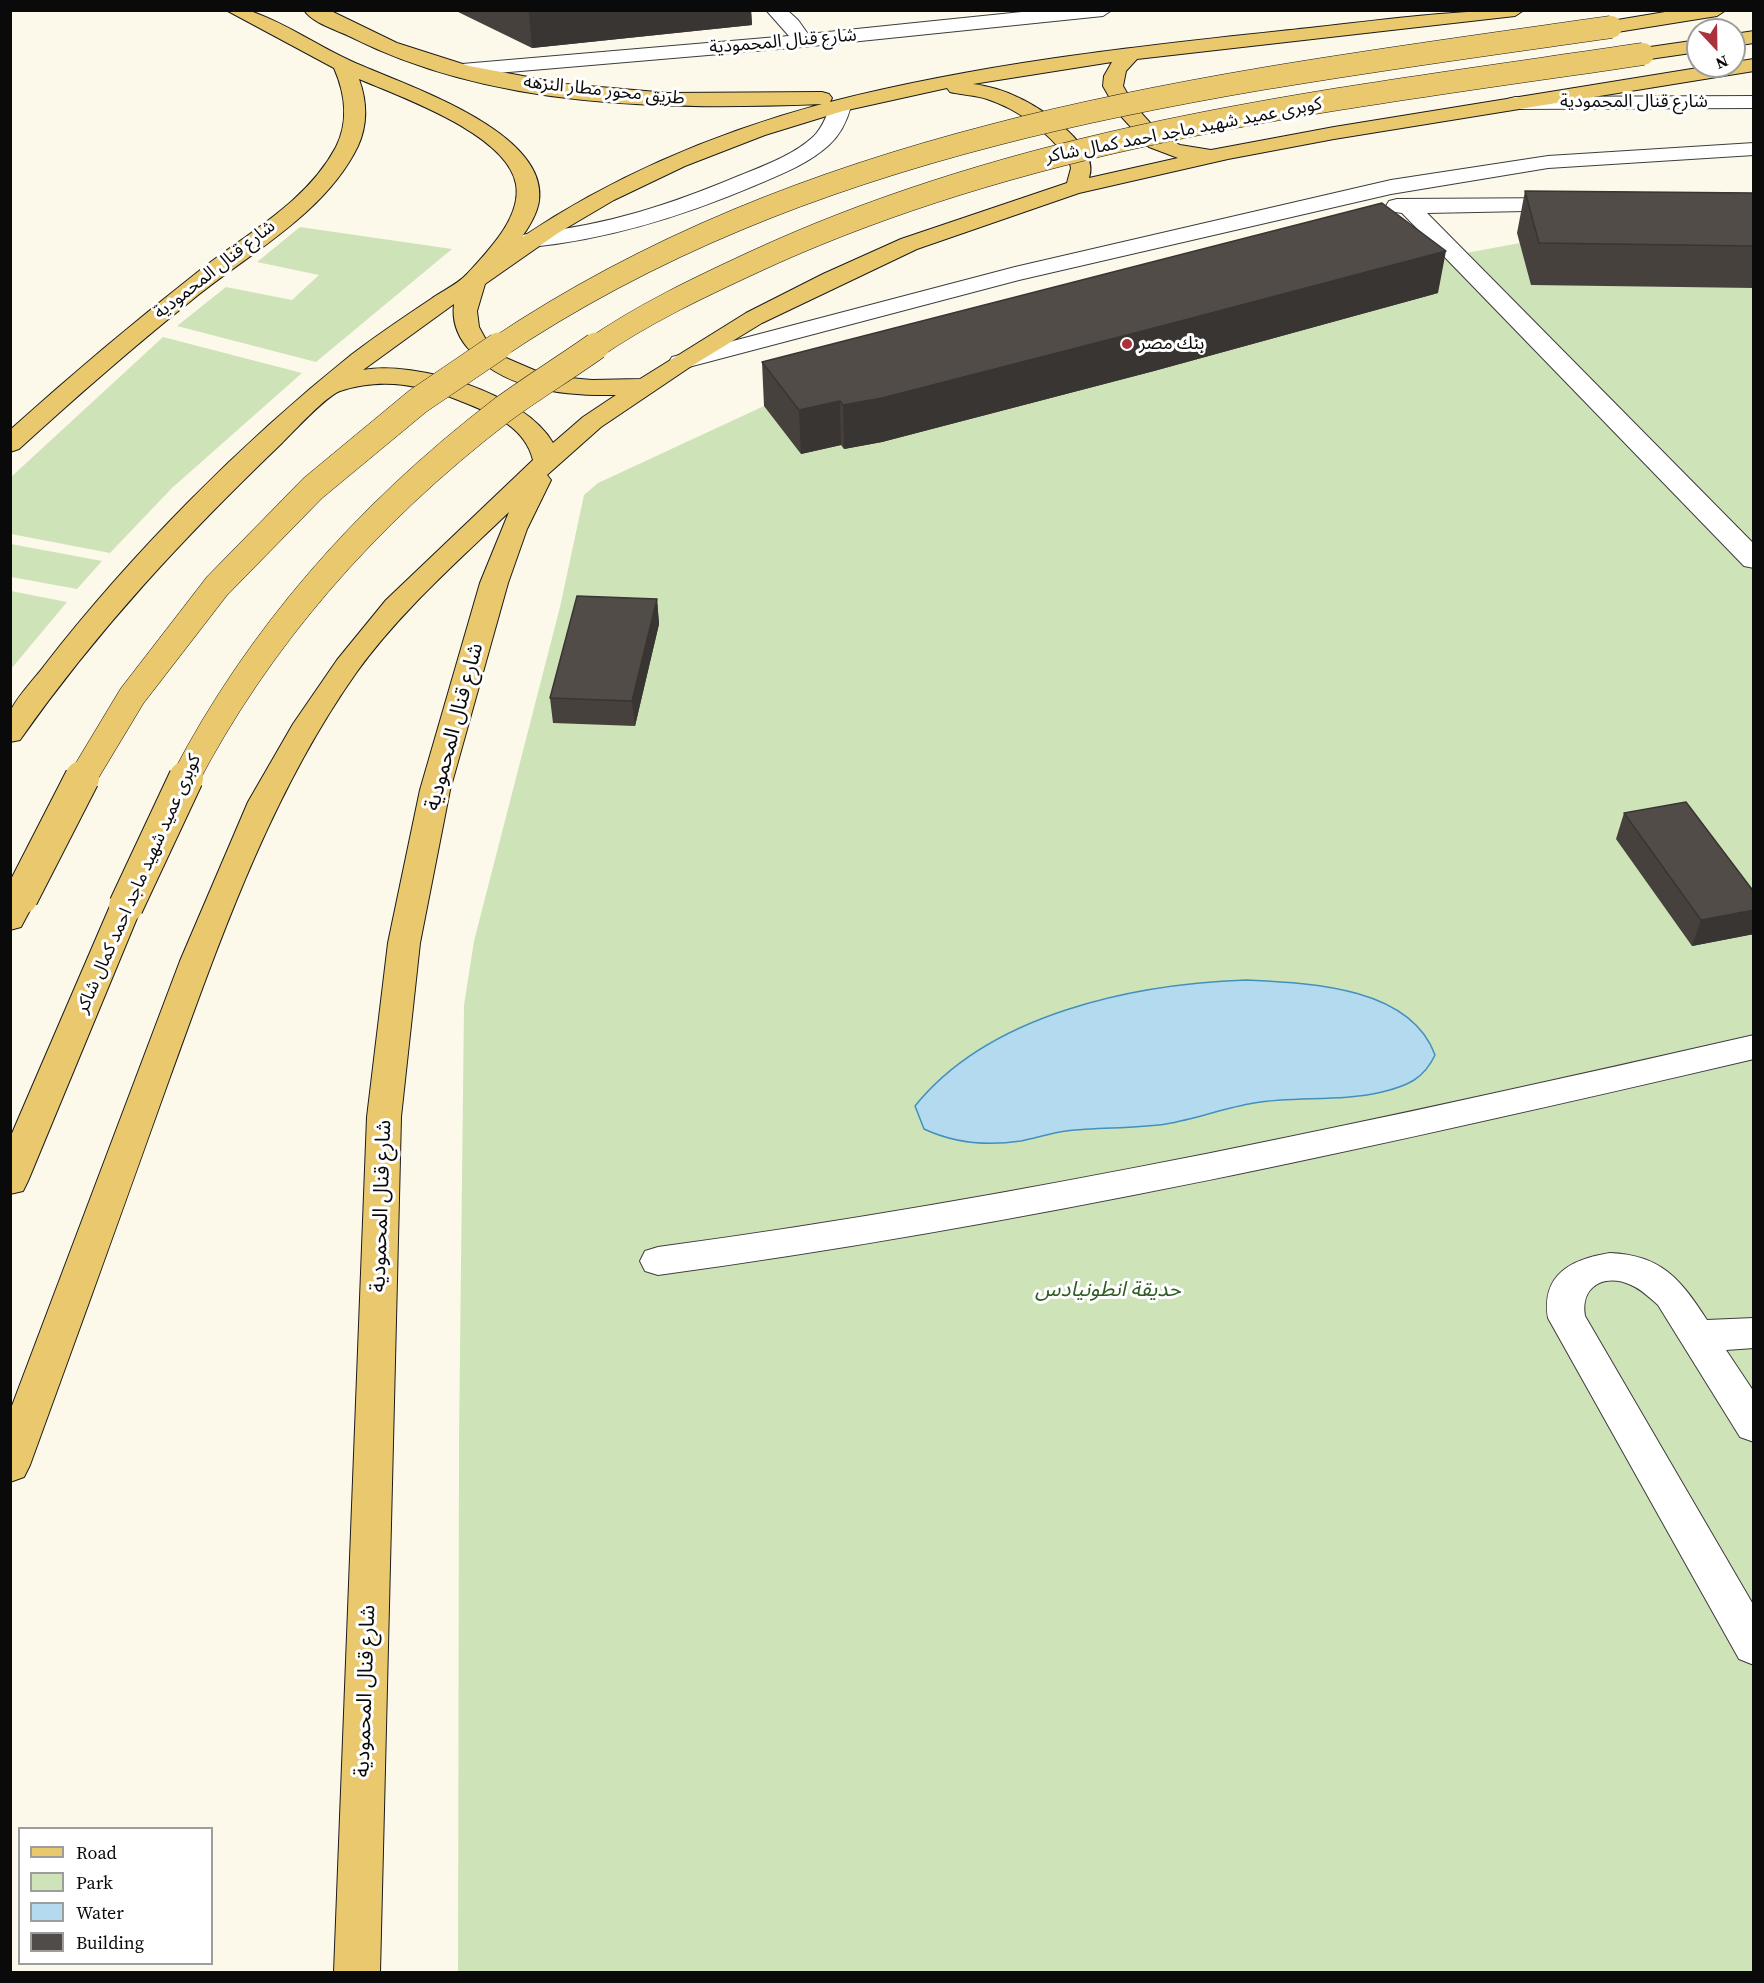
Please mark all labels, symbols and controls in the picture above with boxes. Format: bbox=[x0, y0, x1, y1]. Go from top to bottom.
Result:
north arrow bbox=[1686, 18, 1746, 78]
street label: شارع قنال المحمودية bbox=[708, 25, 858, 59]
text: N bbox=[1712, 50, 1732, 75]
street label: طريق محور مطار النزهه bbox=[522, 72, 686, 110]
street label: شارع قنال المحمودية bbox=[1560, 91, 1708, 113]
street label: كوبرى عميد شهيد ماجد احمد كمال شاكر bbox=[1044, 94, 1324, 168]
street label: شارع قنال المحمودية bbox=[150, 216, 280, 324]
place label: بنك مصر bbox=[1139, 333, 1204, 355]
marker: بنك مصر bbox=[1120, 337, 1134, 351]
street label: شارع قنال المحمودية bbox=[421, 640, 489, 814]
street label: كوبرى عميد شهيد ماجد احمد كمال شاكر bbox=[72, 751, 206, 1017]
street label: شارع قنال المحمودية bbox=[366, 1119, 398, 1293]
park label: حديقة انطونيادس bbox=[1035, 1278, 1181, 1304]
street label: شارع قنال المحمودية bbox=[350, 1604, 382, 1778]
legend bbox=[18, 1827, 213, 1965]
text: Road bbox=[76, 1840, 117, 1865]
text: Park bbox=[76, 1870, 113, 1895]
text: Water bbox=[76, 1900, 124, 1925]
text: Building bbox=[76, 1930, 144, 1955]

